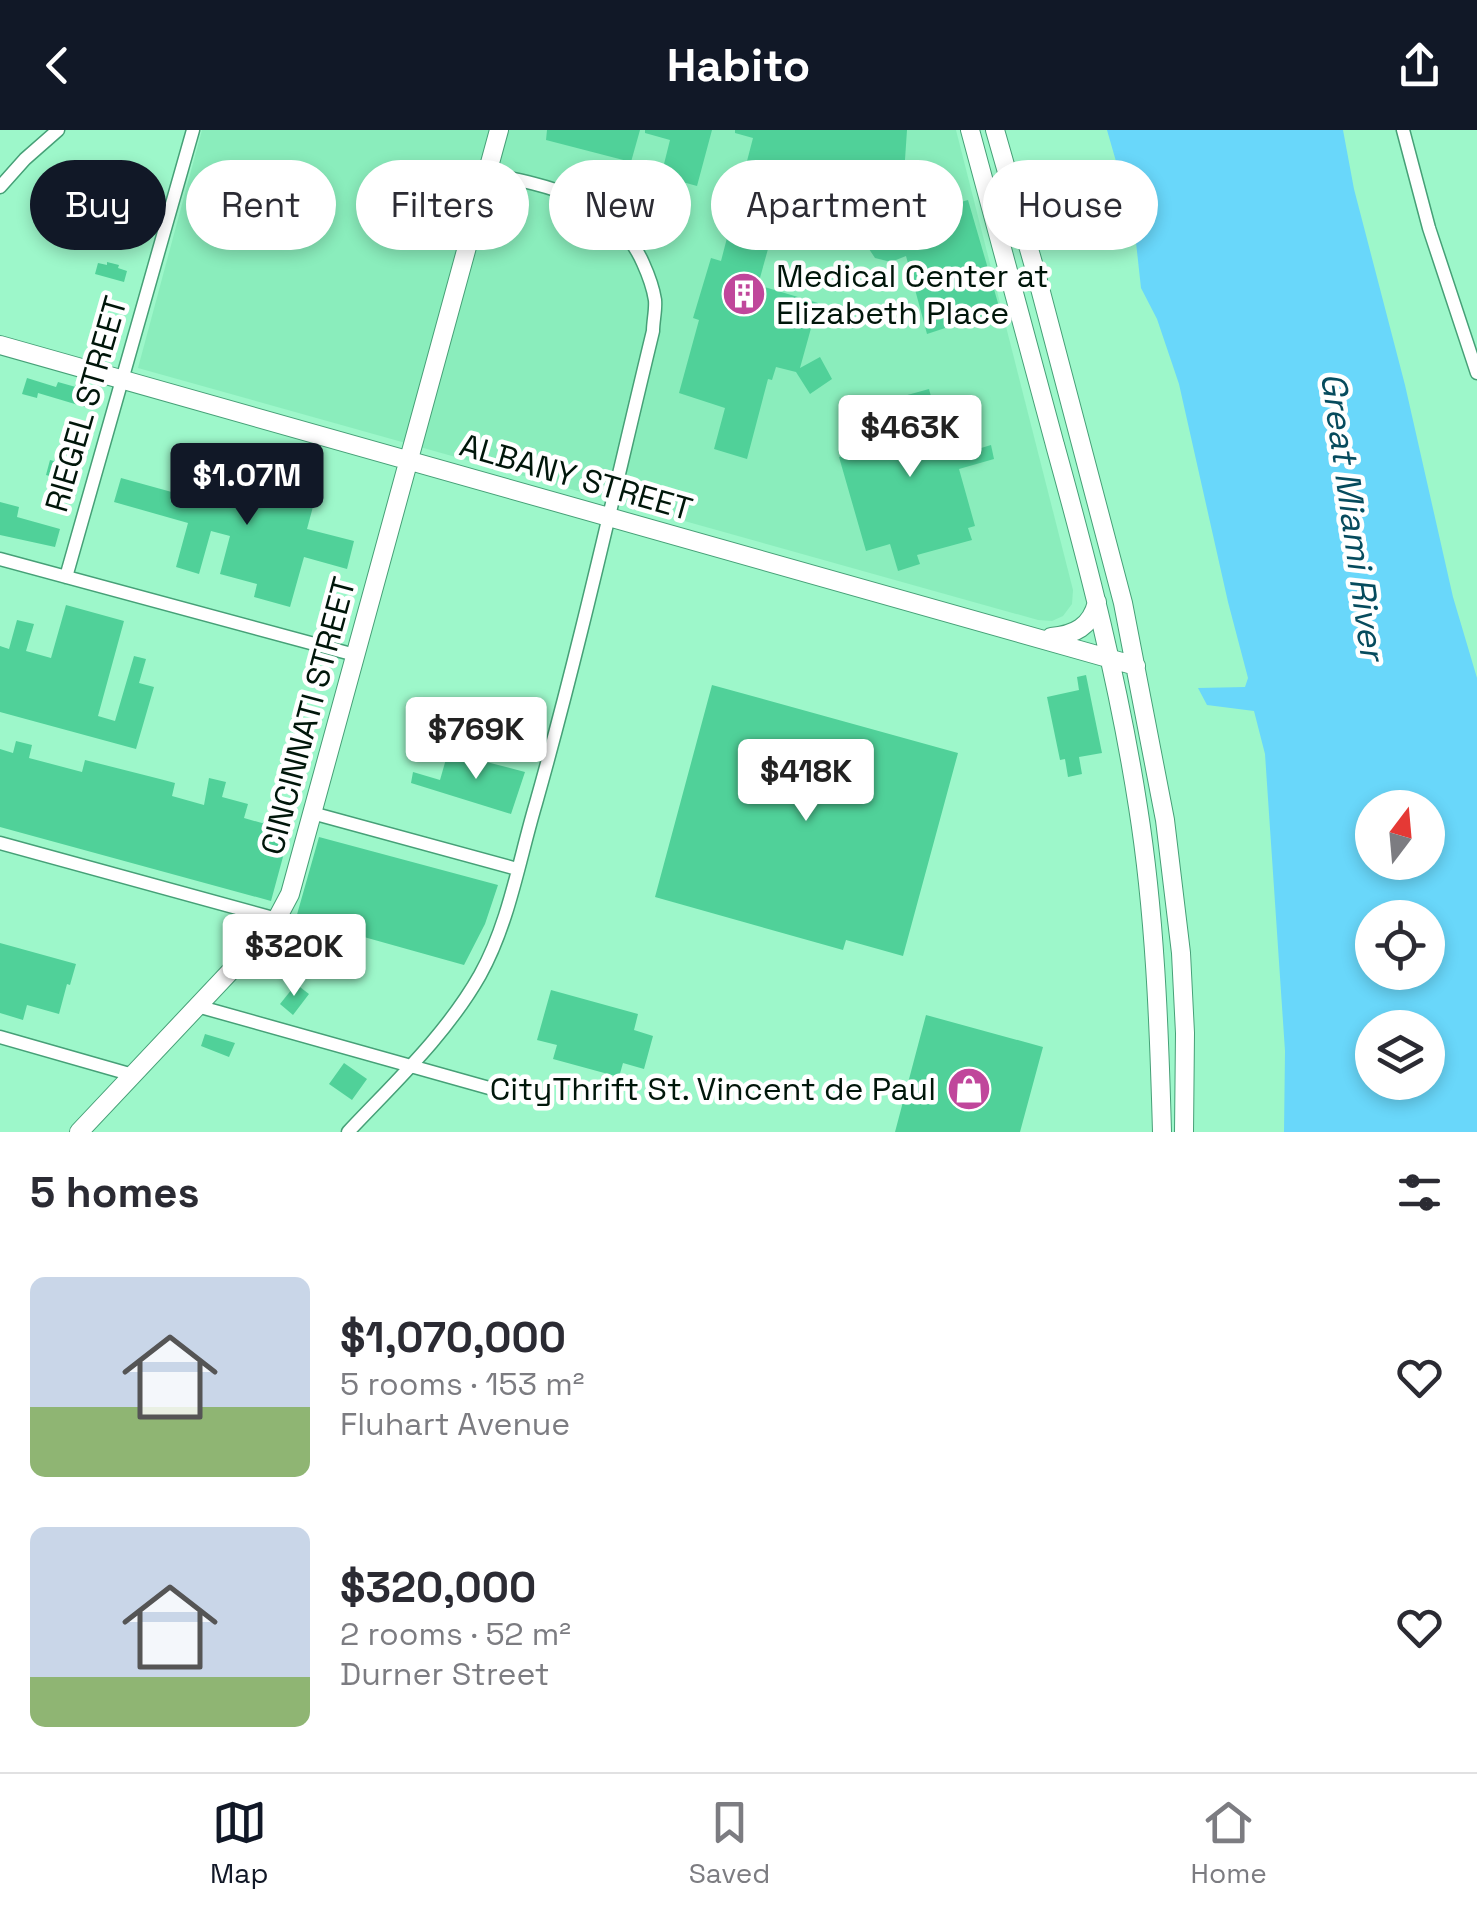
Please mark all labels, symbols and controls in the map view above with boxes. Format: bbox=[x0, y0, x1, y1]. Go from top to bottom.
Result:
text: Habito bbox=[667, 37, 810, 94]
icon: back bbox=[30, 38, 85, 93]
icon: share bbox=[1392, 38, 1447, 93]
chip: Buy bbox=[30, 160, 166, 250]
chip: Rent bbox=[186, 160, 336, 250]
chip: Filters bbox=[356, 160, 529, 250]
chip: New bbox=[549, 160, 691, 250]
chip: Apartment bbox=[711, 160, 963, 250]
chip: House bbox=[983, 160, 1158, 250]
place label: Medical Center at Elizabeth Place bbox=[776, 256, 1049, 333]
building icon: Medical Center at Elizabeth Place bbox=[721, 271, 767, 317]
street label: RIEGEL STREET bbox=[36, 292, 136, 516]
water label: Great Miami River bbox=[1311, 369, 1395, 666]
pin: $463K bbox=[840, 395, 980, 480]
text: $463K bbox=[860, 407, 960, 447]
street label: ALBANY STREET bbox=[455, 425, 697, 529]
pin: $1.07M bbox=[166, 443, 328, 528]
text: $1.07M bbox=[192, 455, 302, 495]
street label: CINCINNATI STREET bbox=[252, 573, 364, 859]
pin: $769K bbox=[406, 697, 546, 782]
text: $769K bbox=[428, 709, 524, 749]
pin: $418K bbox=[736, 739, 876, 824]
text: $418K bbox=[760, 751, 852, 791]
north arrow bbox=[1355, 790, 1445, 880]
map controls bbox=[1355, 790, 1445, 1100]
button: locate bbox=[1355, 900, 1445, 990]
pin: $320K bbox=[224, 914, 364, 999]
text: $320K bbox=[245, 926, 343, 966]
button: layers bbox=[1355, 1010, 1445, 1100]
shop icon: CityThrift St. Vincent de Paul bbox=[946, 1066, 992, 1112]
place label: CityThrift St. Vincent de Paul bbox=[490, 1069, 936, 1109]
icon: filters bbox=[1392, 1165, 1447, 1220]
text: 5 homes bbox=[30, 1166, 200, 1219]
text: $1,070,000 bbox=[340, 1311, 566, 1364]
icon: home bbox=[110, 1317, 230, 1437]
icon: heart bbox=[1392, 1350, 1447, 1405]
text: 5 rooms · 153 m² bbox=[340, 1364, 585, 1404]
text: Fluhart Avenue bbox=[340, 1404, 570, 1444]
text: $320,000 bbox=[340, 1561, 536, 1614]
icon: home bbox=[110, 1567, 230, 1687]
icon: heart bbox=[1392, 1600, 1447, 1655]
text: 2 rooms · 52 m² bbox=[340, 1614, 571, 1654]
text: Durner Street bbox=[340, 1654, 550, 1694]
tab: Map bbox=[210, 1795, 268, 1891]
tab: Saved bbox=[689, 1795, 770, 1891]
tab: Home bbox=[1191, 1795, 1267, 1891]

